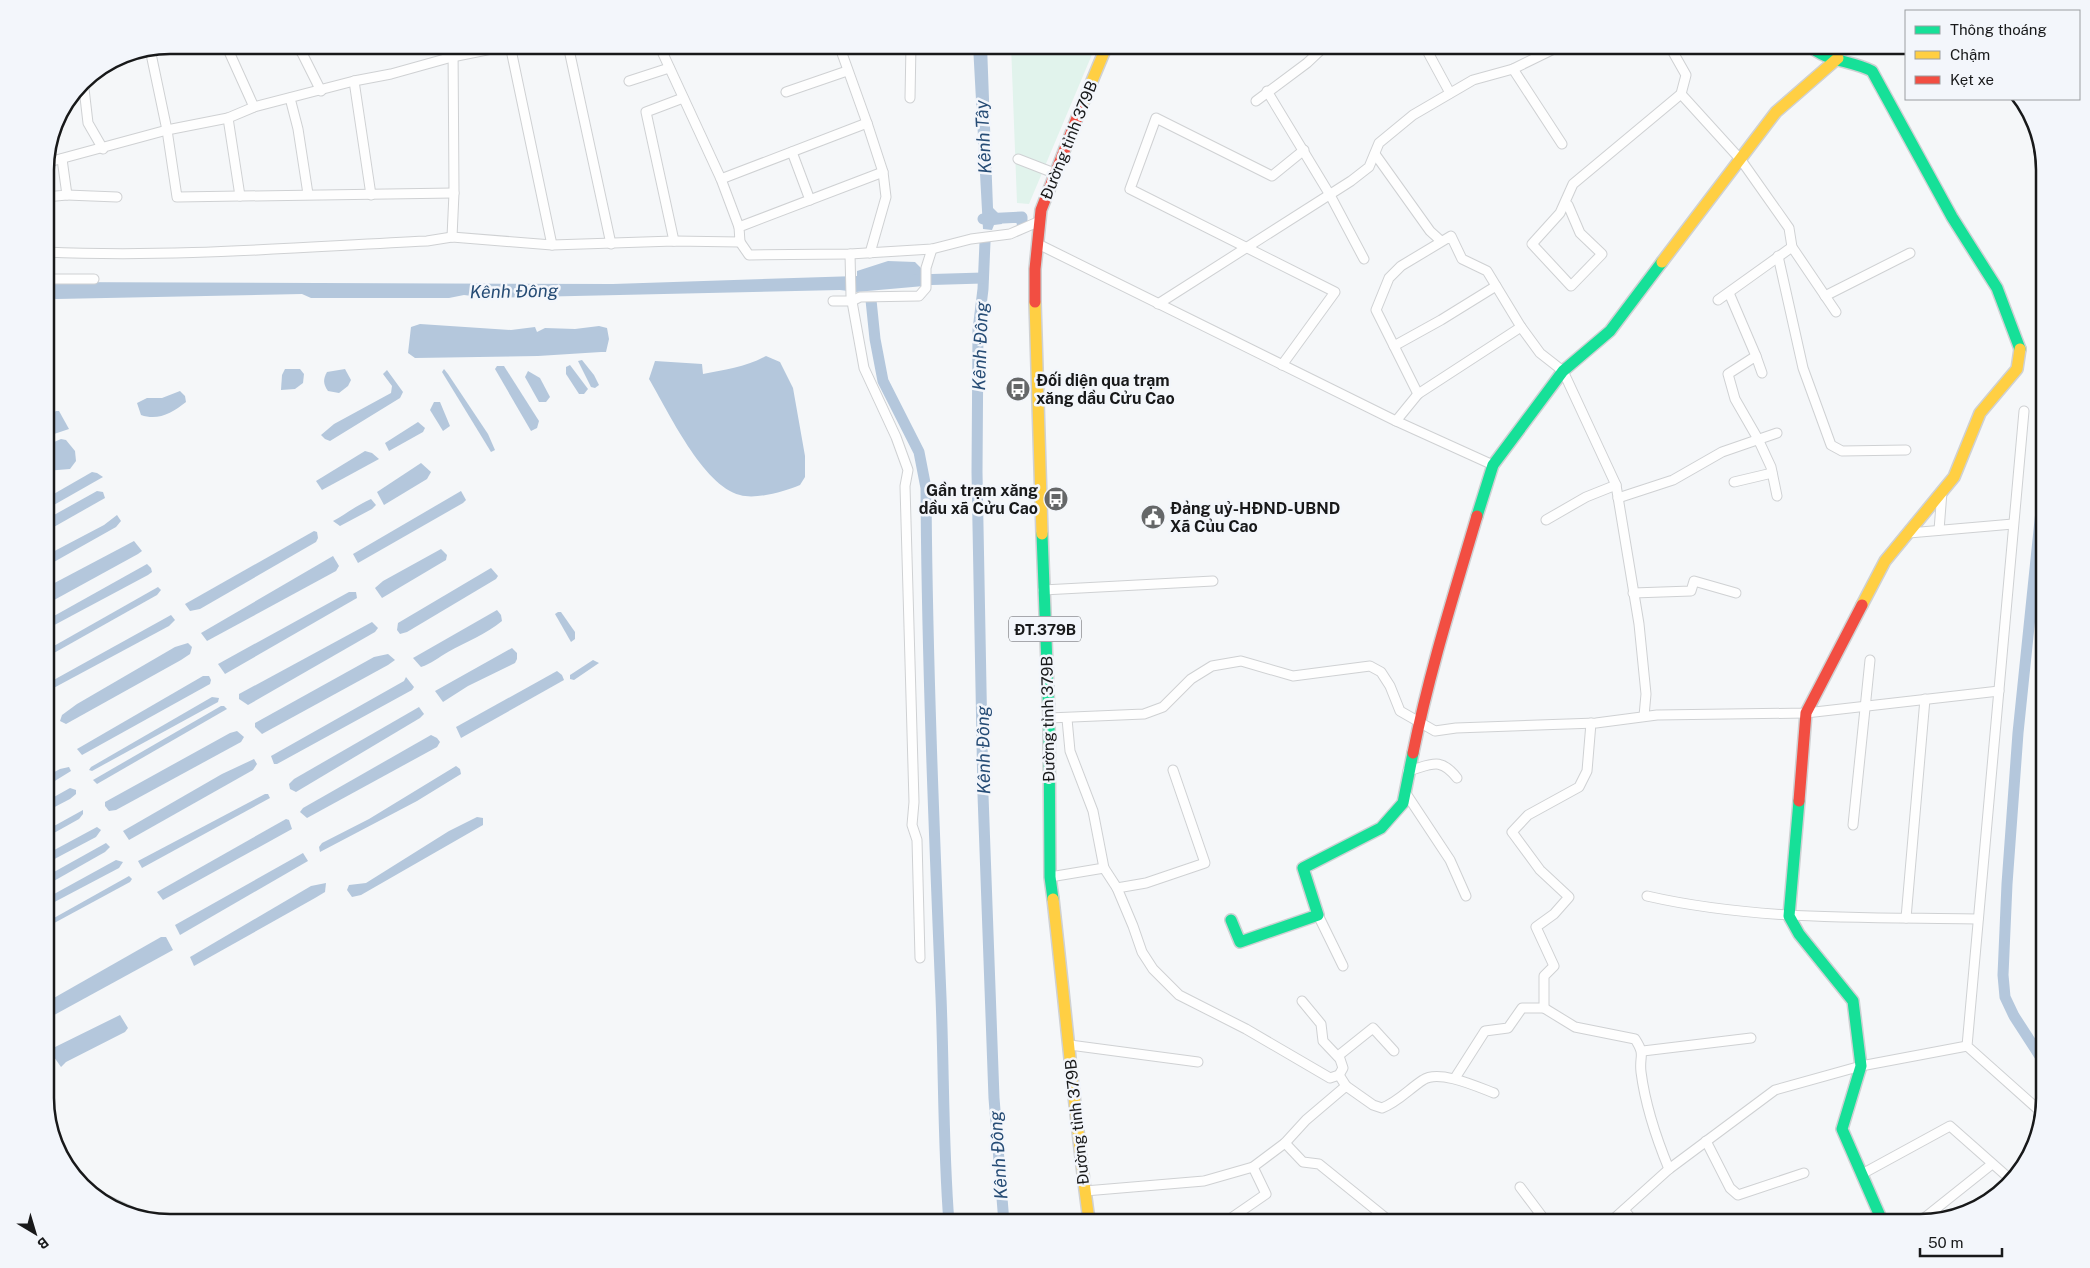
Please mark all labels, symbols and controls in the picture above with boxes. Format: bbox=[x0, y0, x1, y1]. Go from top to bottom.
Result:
legend bbox=[1905, 10, 2080, 100]
text: Thông thoáng bbox=[1950, 21, 2047, 38]
text: Chậm bbox=[1950, 46, 1990, 63]
text: Kẹt xe bbox=[1950, 71, 1994, 88]
street label: Đường tỉnh 379B bbox=[1037, 78, 1101, 202]
water label: Kênh Tây bbox=[971, 99, 995, 174]
water label: Kênh Đông bbox=[469, 280, 559, 302]
water label: Kênh Đông bbox=[968, 301, 992, 391]
place label: Đối diện qua trạm xăng dầu Cửu Cao bbox=[1036, 371, 1175, 408]
bus stop icon: Đối diện qua trạm xăng dầu Cửu Cao bbox=[1005, 376, 1031, 402]
place label: Gần trạm xăng dầu xã Cửu Cao bbox=[919, 481, 1038, 518]
bus stop icon: Gần trạm xăng dầu xã Cửu Cao bbox=[1043, 486, 1069, 512]
place label: Đảng uỷ-HĐND-UBND Xã Củu Cao bbox=[1170, 499, 1340, 536]
public building icon: Đảng uỷ-HĐND-UBND Xã Củu Cao bbox=[1140, 504, 1166, 530]
road number: ĐT.379B bbox=[1009, 616, 1081, 642]
street label: Đường tỉnh 379B bbox=[1037, 656, 1059, 782]
water label: Kênh Đông bbox=[972, 705, 994, 795]
street label: Đường tỉnh 379B bbox=[1061, 1058, 1093, 1186]
water label: Kênh Đông bbox=[984, 1110, 1012, 1200]
north arrow bbox=[10, 1208, 60, 1258]
scale bar bbox=[1920, 1226, 2002, 1258]
text: B bbox=[34, 1234, 52, 1253]
text: 50 m bbox=[1928, 1234, 1963, 1251]

